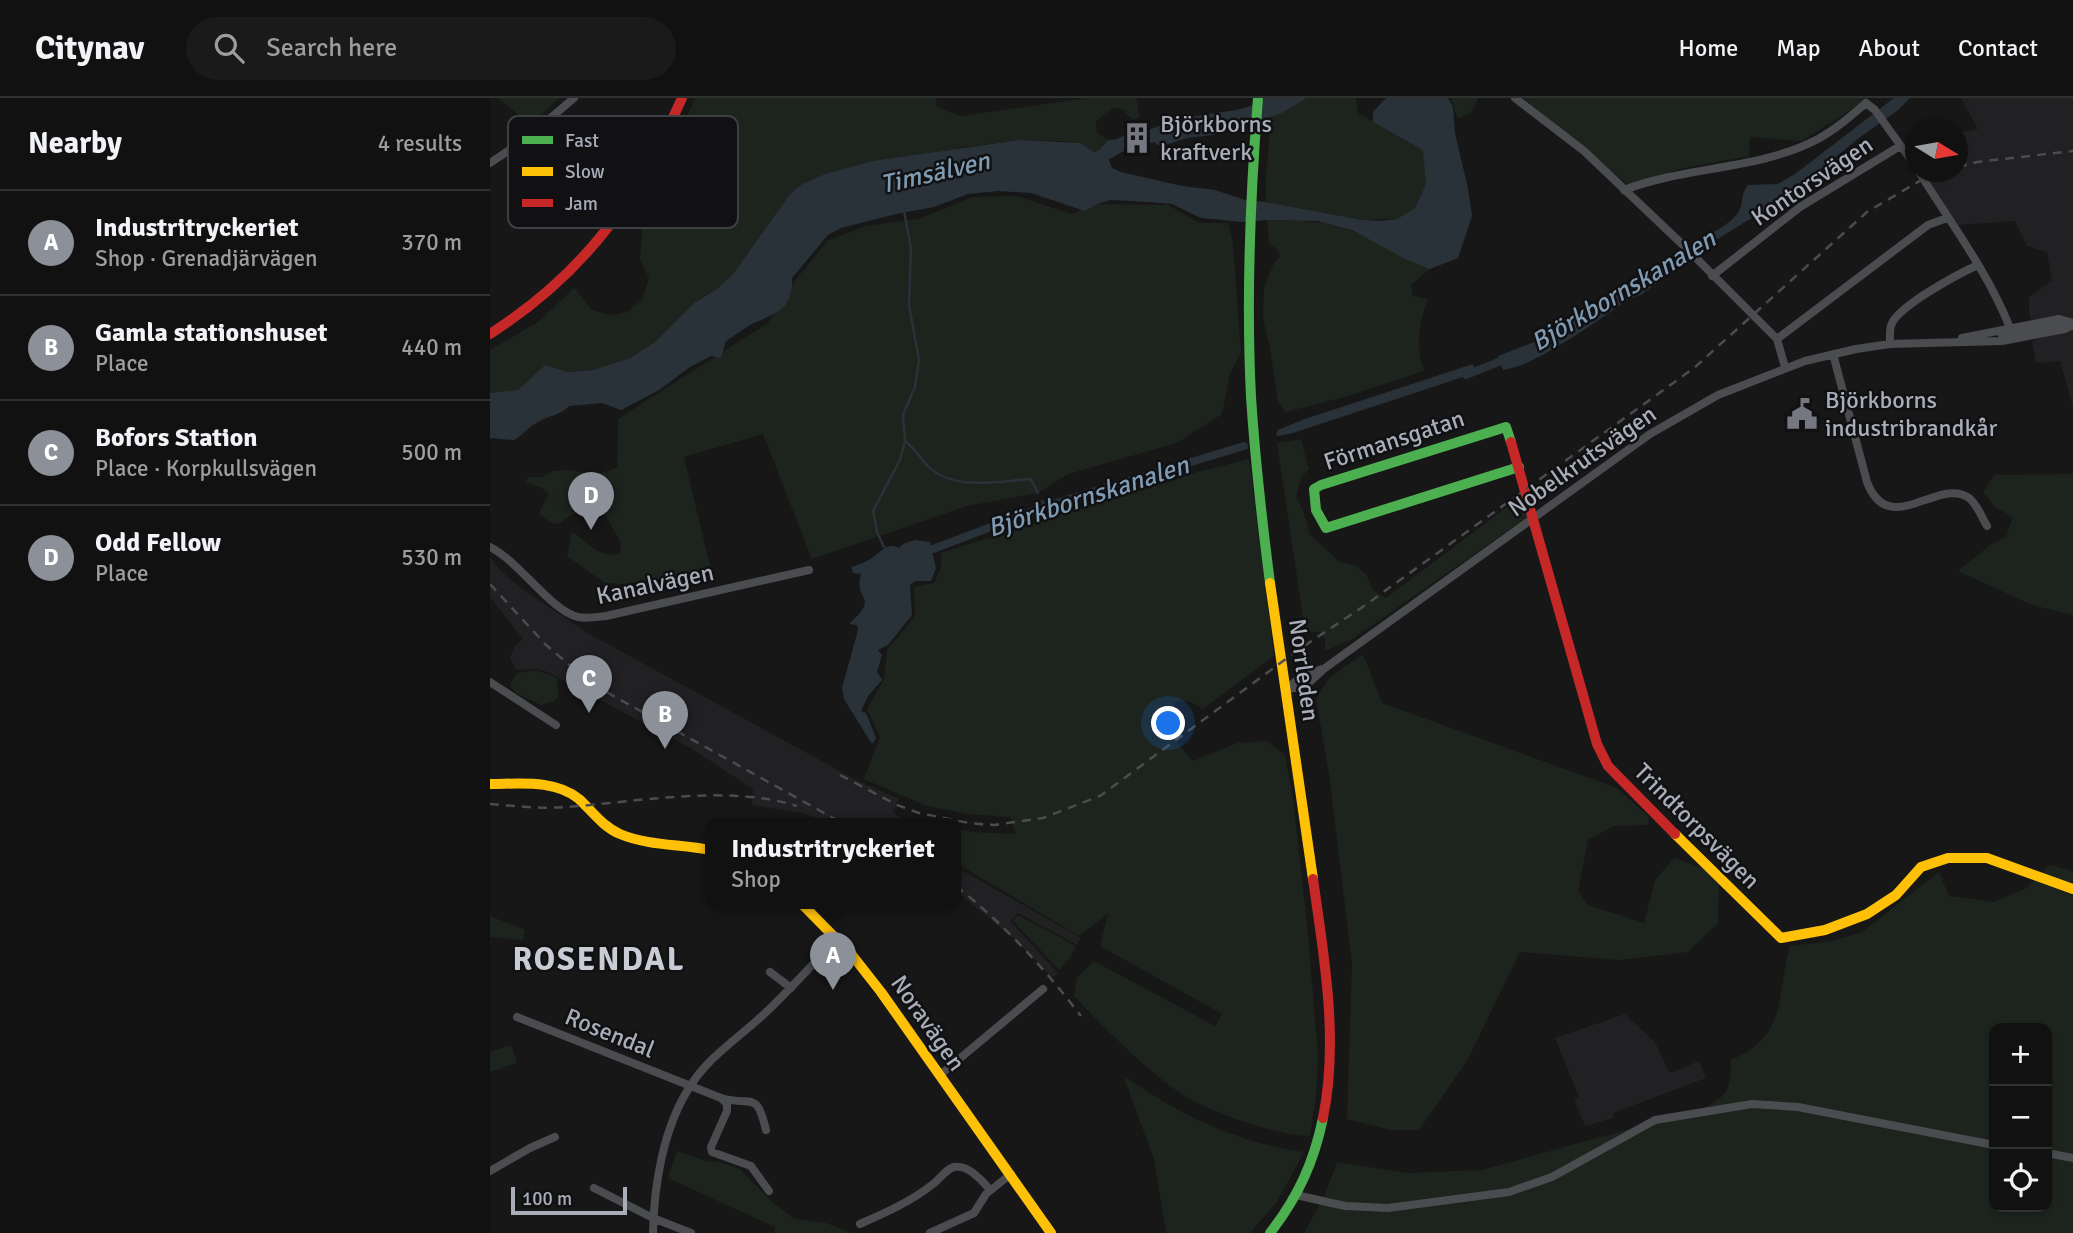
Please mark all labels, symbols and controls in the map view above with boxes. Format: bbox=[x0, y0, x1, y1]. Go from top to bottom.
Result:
search box bbox=[186, 17, 676, 80]
text: Citynav bbox=[35, 28, 144, 69]
icon: search bbox=[210, 29, 248, 67]
text: Search here bbox=[266, 32, 397, 64]
text: Home bbox=[1678, 33, 1738, 63]
text: Map bbox=[1776, 33, 1821, 63]
text: About bbox=[1859, 33, 1920, 63]
text: Contact bbox=[1958, 33, 2038, 63]
place label: Björkborns kraftverk bbox=[1160, 109, 1272, 167]
legend bbox=[508, 116, 738, 228]
north arrow bbox=[1905, 119, 1968, 182]
building icon: Björkborns kraftverk bbox=[1120, 121, 1154, 155]
text: Nearby bbox=[28, 125, 122, 162]
text: 4 results bbox=[378, 129, 462, 158]
text: Fast bbox=[565, 129, 599, 153]
street label: Kontorsvägen bbox=[1745, 129, 1879, 233]
water label: Timsälven bbox=[877, 145, 994, 201]
text: Slow bbox=[565, 160, 605, 184]
text: Jam bbox=[565, 192, 598, 216]
text: Industritryckeriet bbox=[95, 212, 299, 244]
water label: Björkbornskanalen bbox=[1525, 223, 1722, 359]
text: A bbox=[44, 228, 58, 257]
text: 370 m bbox=[401, 228, 462, 257]
text: Shop · Grenadjärvägen bbox=[95, 244, 318, 273]
text: Gamla stationshuset bbox=[95, 317, 327, 349]
text: B bbox=[44, 333, 58, 362]
text: 440 m bbox=[401, 333, 462, 362]
text: Place bbox=[95, 349, 149, 378]
place label: Björkborns industribrandkår bbox=[1825, 385, 1998, 443]
public building icon: Björkborns industribrandkår bbox=[1785, 397, 1819, 431]
street label: Nobelkrutsvägen bbox=[1502, 399, 1662, 523]
street label: Förmansgatan bbox=[1320, 403, 1468, 477]
text: Bofors Station bbox=[95, 422, 258, 454]
text: C bbox=[44, 438, 58, 467]
text: 500 m bbox=[401, 438, 462, 467]
water label: Björkbornskanalen bbox=[984, 449, 1194, 545]
text: Place · Korpkullsvägen bbox=[95, 454, 317, 483]
pin: D bbox=[568, 472, 614, 530]
text: Odd Fellow bbox=[95, 527, 221, 559]
text: D bbox=[43, 543, 59, 572]
text: 530 m bbox=[401, 543, 462, 572]
street label: Kanalvägen bbox=[594, 557, 716, 611]
text: Place bbox=[95, 559, 149, 588]
street label: Norrleden bbox=[1282, 617, 1326, 723]
pin: C bbox=[566, 655, 612, 713]
pin: B bbox=[642, 691, 688, 749]
your location bbox=[1151, 706, 1185, 740]
street label: Trindtorpsvägen bbox=[1628, 757, 1766, 895]
popup bbox=[705, 818, 961, 909]
text: Industritryckeriet bbox=[731, 833, 935, 865]
text: Shop bbox=[731, 865, 781, 894]
pin: A bbox=[810, 932, 856, 990]
district label: ROSENDAL bbox=[512, 940, 686, 979]
street label: Noravägen bbox=[884, 969, 972, 1077]
street label: Rosendal bbox=[561, 1001, 659, 1065]
map controls bbox=[1989, 1023, 2052, 1212]
button: + bbox=[1989, 1023, 2052, 1086]
button: − bbox=[1989, 1086, 2052, 1149]
button: locate bbox=[1989, 1149, 2052, 1212]
scale bar bbox=[511, 1184, 626, 1216]
text: 100 m bbox=[522, 1187, 572, 1211]

